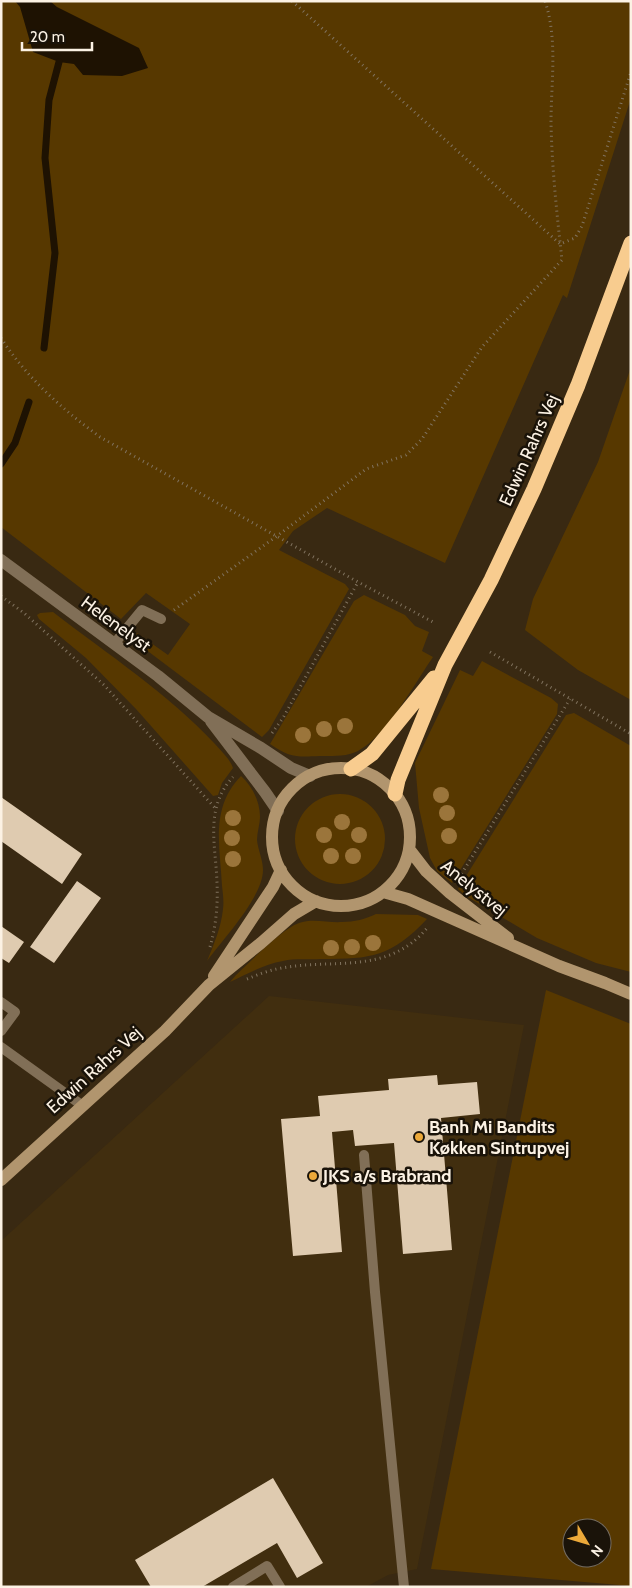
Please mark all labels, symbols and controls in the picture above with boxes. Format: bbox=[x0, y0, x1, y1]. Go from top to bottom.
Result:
scale bar bbox=[22, 20, 92, 52]
text: 20 m bbox=[30, 28, 65, 46]
street label: Edwin Rahrs Vej bbox=[495, 391, 563, 509]
street label: Helenelyst bbox=[77, 591, 155, 657]
street label: Anelystvej bbox=[436, 855, 512, 921]
street label: Edwin Rahrs Vej bbox=[42, 1022, 146, 1118]
place label: Banh Mi Bandits Køkken Sintrupvej bbox=[429, 1116, 569, 1159]
marker: Banh Mi Bandits Køkken Sintrupvej bbox=[413, 1131, 425, 1143]
place label: JKS a/s Brabrand bbox=[322, 1165, 452, 1187]
marker: JKS a/s Brabrand bbox=[307, 1170, 319, 1182]
north arrow bbox=[562, 1518, 612, 1568]
text: N bbox=[587, 1542, 607, 1560]

